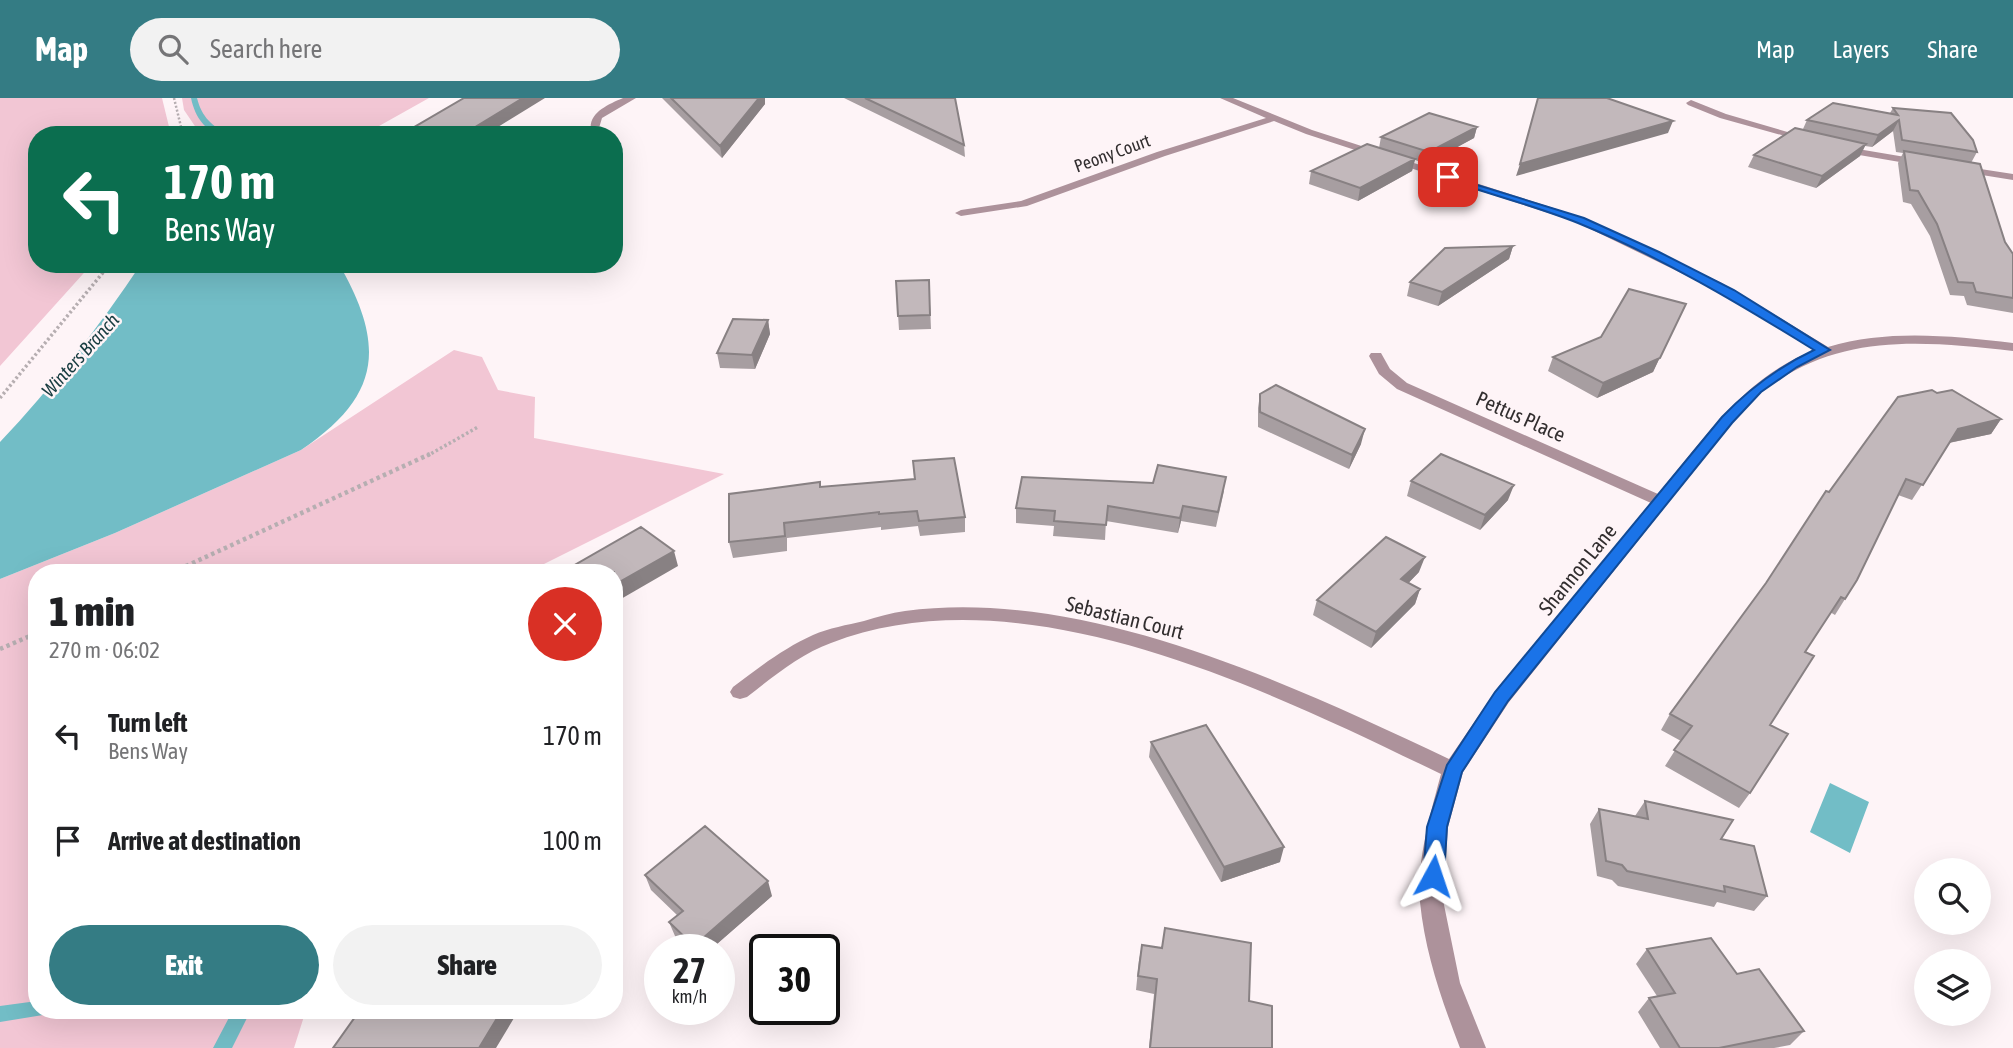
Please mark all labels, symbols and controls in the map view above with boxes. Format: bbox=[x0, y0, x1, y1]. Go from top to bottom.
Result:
search box bbox=[130, 18, 620, 81]
text: Map bbox=[35, 30, 88, 68]
icon: search bbox=[154, 30, 192, 68]
text: Search here bbox=[210, 34, 322, 64]
text: Map bbox=[1756, 36, 1795, 63]
text: Layers bbox=[1833, 36, 1889, 63]
text: Share bbox=[1927, 36, 1978, 63]
street label: Peony Court bbox=[1071, 130, 1153, 176]
pin bbox=[1418, 147, 1478, 207]
text: 170 m bbox=[164, 153, 275, 209]
icon: left bbox=[49, 154, 140, 245]
icon: arrive bbox=[1429, 158, 1467, 196]
text: Bens Way bbox=[164, 211, 275, 248]
water label: Winters Branch bbox=[37, 309, 123, 401]
street label: Pettus Place bbox=[1473, 386, 1569, 446]
street label: Shannon Lane bbox=[1533, 519, 1621, 619]
text: 1 min bbox=[49, 587, 135, 635]
button: close bbox=[528, 587, 602, 661]
street label: Sebastian Court bbox=[1064, 591, 1186, 643]
text: 270 m · 06:02 bbox=[49, 637, 160, 663]
text: Turn left bbox=[108, 708, 188, 738]
icon: left bbox=[49, 717, 87, 755]
text: 170 m bbox=[543, 721, 602, 751]
text: Bens Way bbox=[108, 738, 188, 764]
icon: arrive bbox=[49, 822, 87, 860]
text: Arrive at destination bbox=[108, 826, 301, 856]
text: 100 m bbox=[543, 826, 602, 856]
position arrow bbox=[1396, 839, 1470, 913]
map controls bbox=[1914, 858, 1991, 1026]
button: search bbox=[1914, 858, 1991, 935]
button: Exit bbox=[49, 925, 319, 1005]
button: Share bbox=[333, 925, 602, 1005]
speed limit sign: 30 bbox=[749, 934, 840, 1025]
button: layers bbox=[1914, 949, 1991, 1026]
text: 27 bbox=[673, 950, 706, 990]
text: km/h bbox=[672, 986, 707, 1007]

